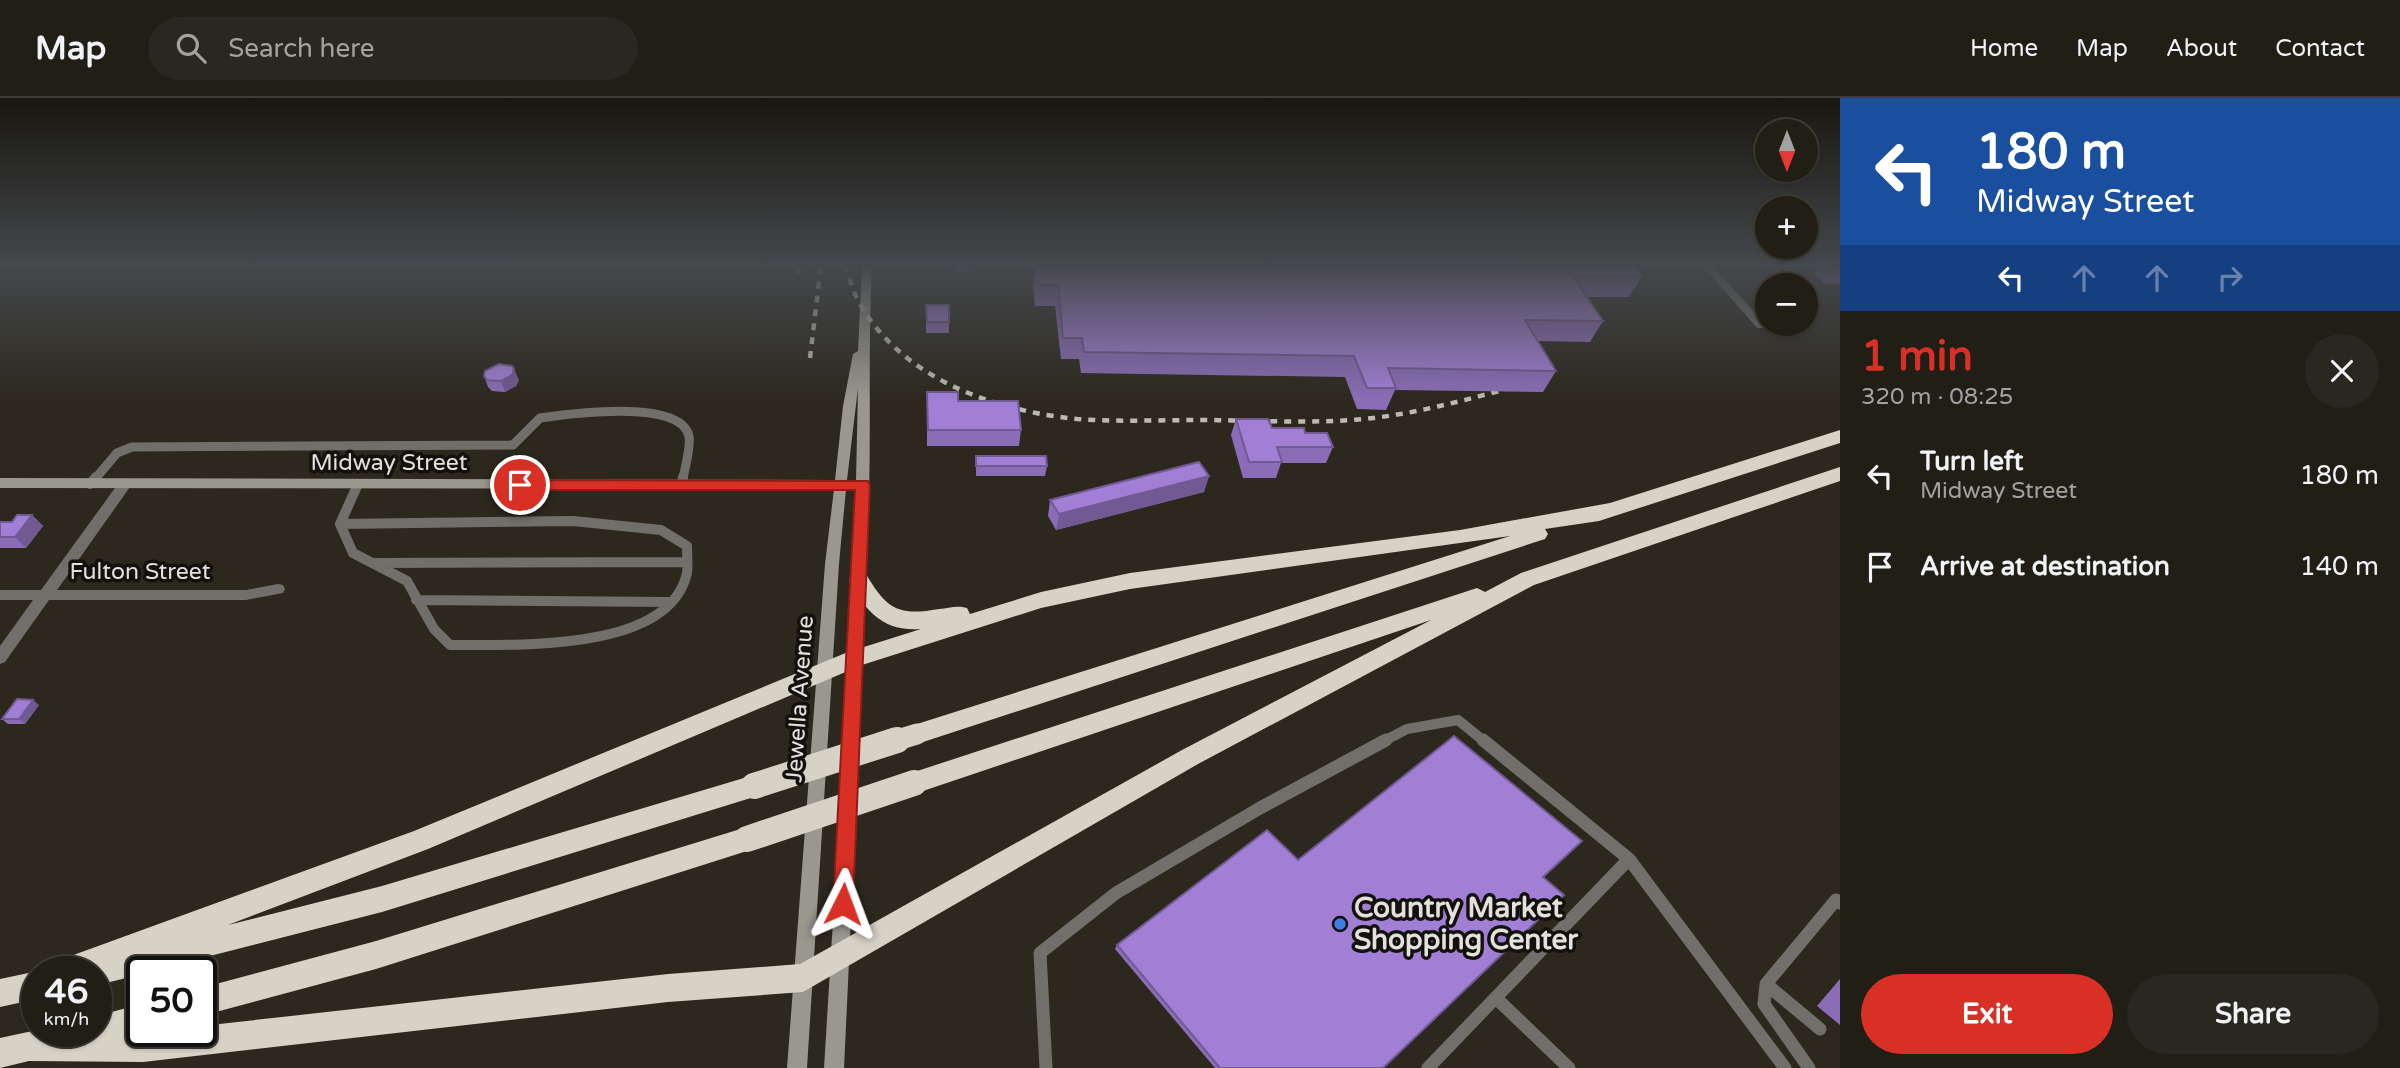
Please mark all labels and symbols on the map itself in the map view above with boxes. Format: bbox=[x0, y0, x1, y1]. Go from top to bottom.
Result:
north arrow bbox=[1755, 119, 1818, 182]
street label: Midway Street bbox=[310, 449, 468, 477]
pin bbox=[490, 455, 550, 515]
street label: Fulton Street bbox=[69, 558, 211, 586]
street label: Jewella Avenue bbox=[780, 615, 820, 783]
position arrow bbox=[806, 867, 880, 941]
place label: Country Market Shopping Center bbox=[1354, 891, 1579, 957]
marker: Country Market Shopping Center bbox=[1332, 916, 1348, 932]
speed limit sign: 50 bbox=[126, 956, 217, 1047]

